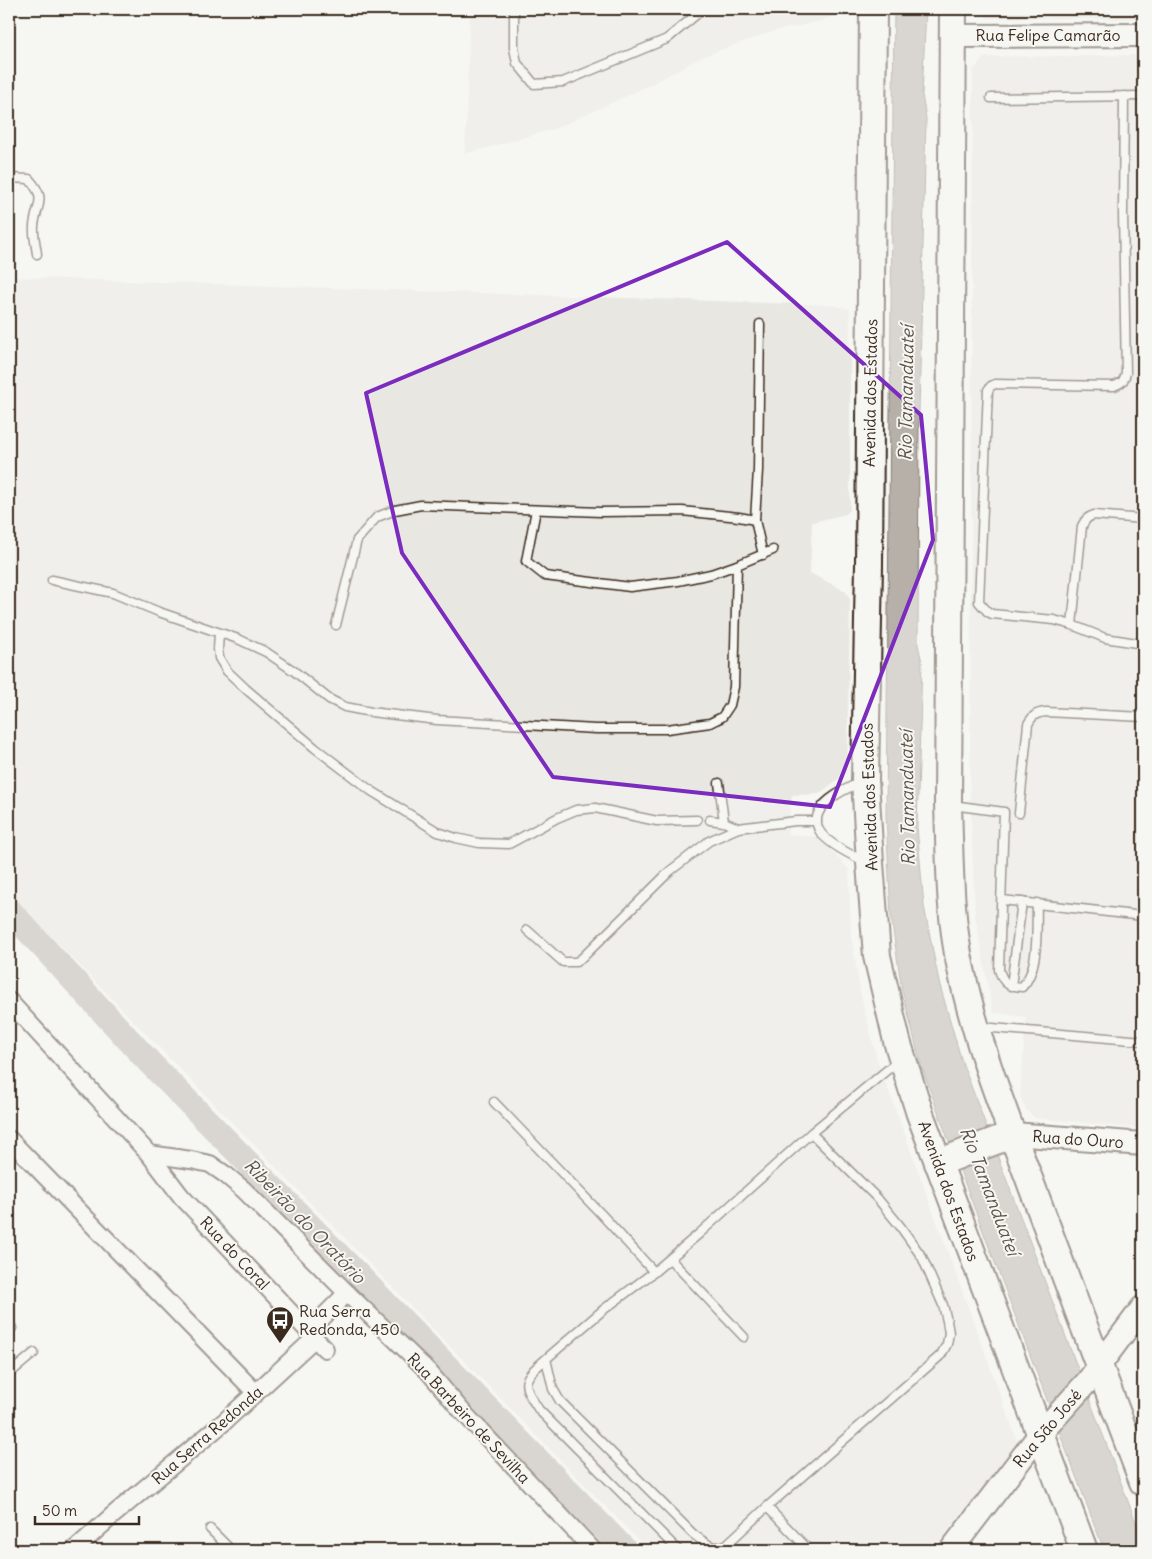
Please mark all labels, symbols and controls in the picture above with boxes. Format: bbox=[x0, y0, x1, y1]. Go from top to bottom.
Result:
street label: Rua Felipe Camarão bbox=[976, 25, 1120, 45]
street label: Avenida dos Estados bbox=[859, 319, 881, 467]
water label: Rio Tamanduateí bbox=[893, 322, 919, 461]
street label: Avenida dos Estados bbox=[856, 723, 882, 871]
water label: Rio Tamanduateí bbox=[894, 727, 920, 866]
street label: Avenida dos Estados bbox=[914, 1118, 984, 1264]
water label: Rio Tamanduateí bbox=[955, 1123, 1026, 1261]
street label: Rua do Ouro bbox=[1032, 1126, 1124, 1152]
water label: Ribeirão do Oratório bbox=[239, 1154, 371, 1289]
street label: Rua do Coral bbox=[196, 1212, 274, 1294]
place label: Rua Serra Redonda, 450 bbox=[299, 1301, 400, 1339]
bus stop icon: Rua Serra Redonda, 450 bbox=[265, 1305, 295, 1344]
street label: Rua Barbeiro de Sevilha bbox=[403, 1349, 535, 1487]
street label: Rua Serra Redonda bbox=[147, 1381, 267, 1489]
street label: Rua São José bbox=[1008, 1385, 1086, 1471]
scale bar bbox=[35, 1494, 139, 1526]
text: 50 m bbox=[42, 1501, 77, 1520]

